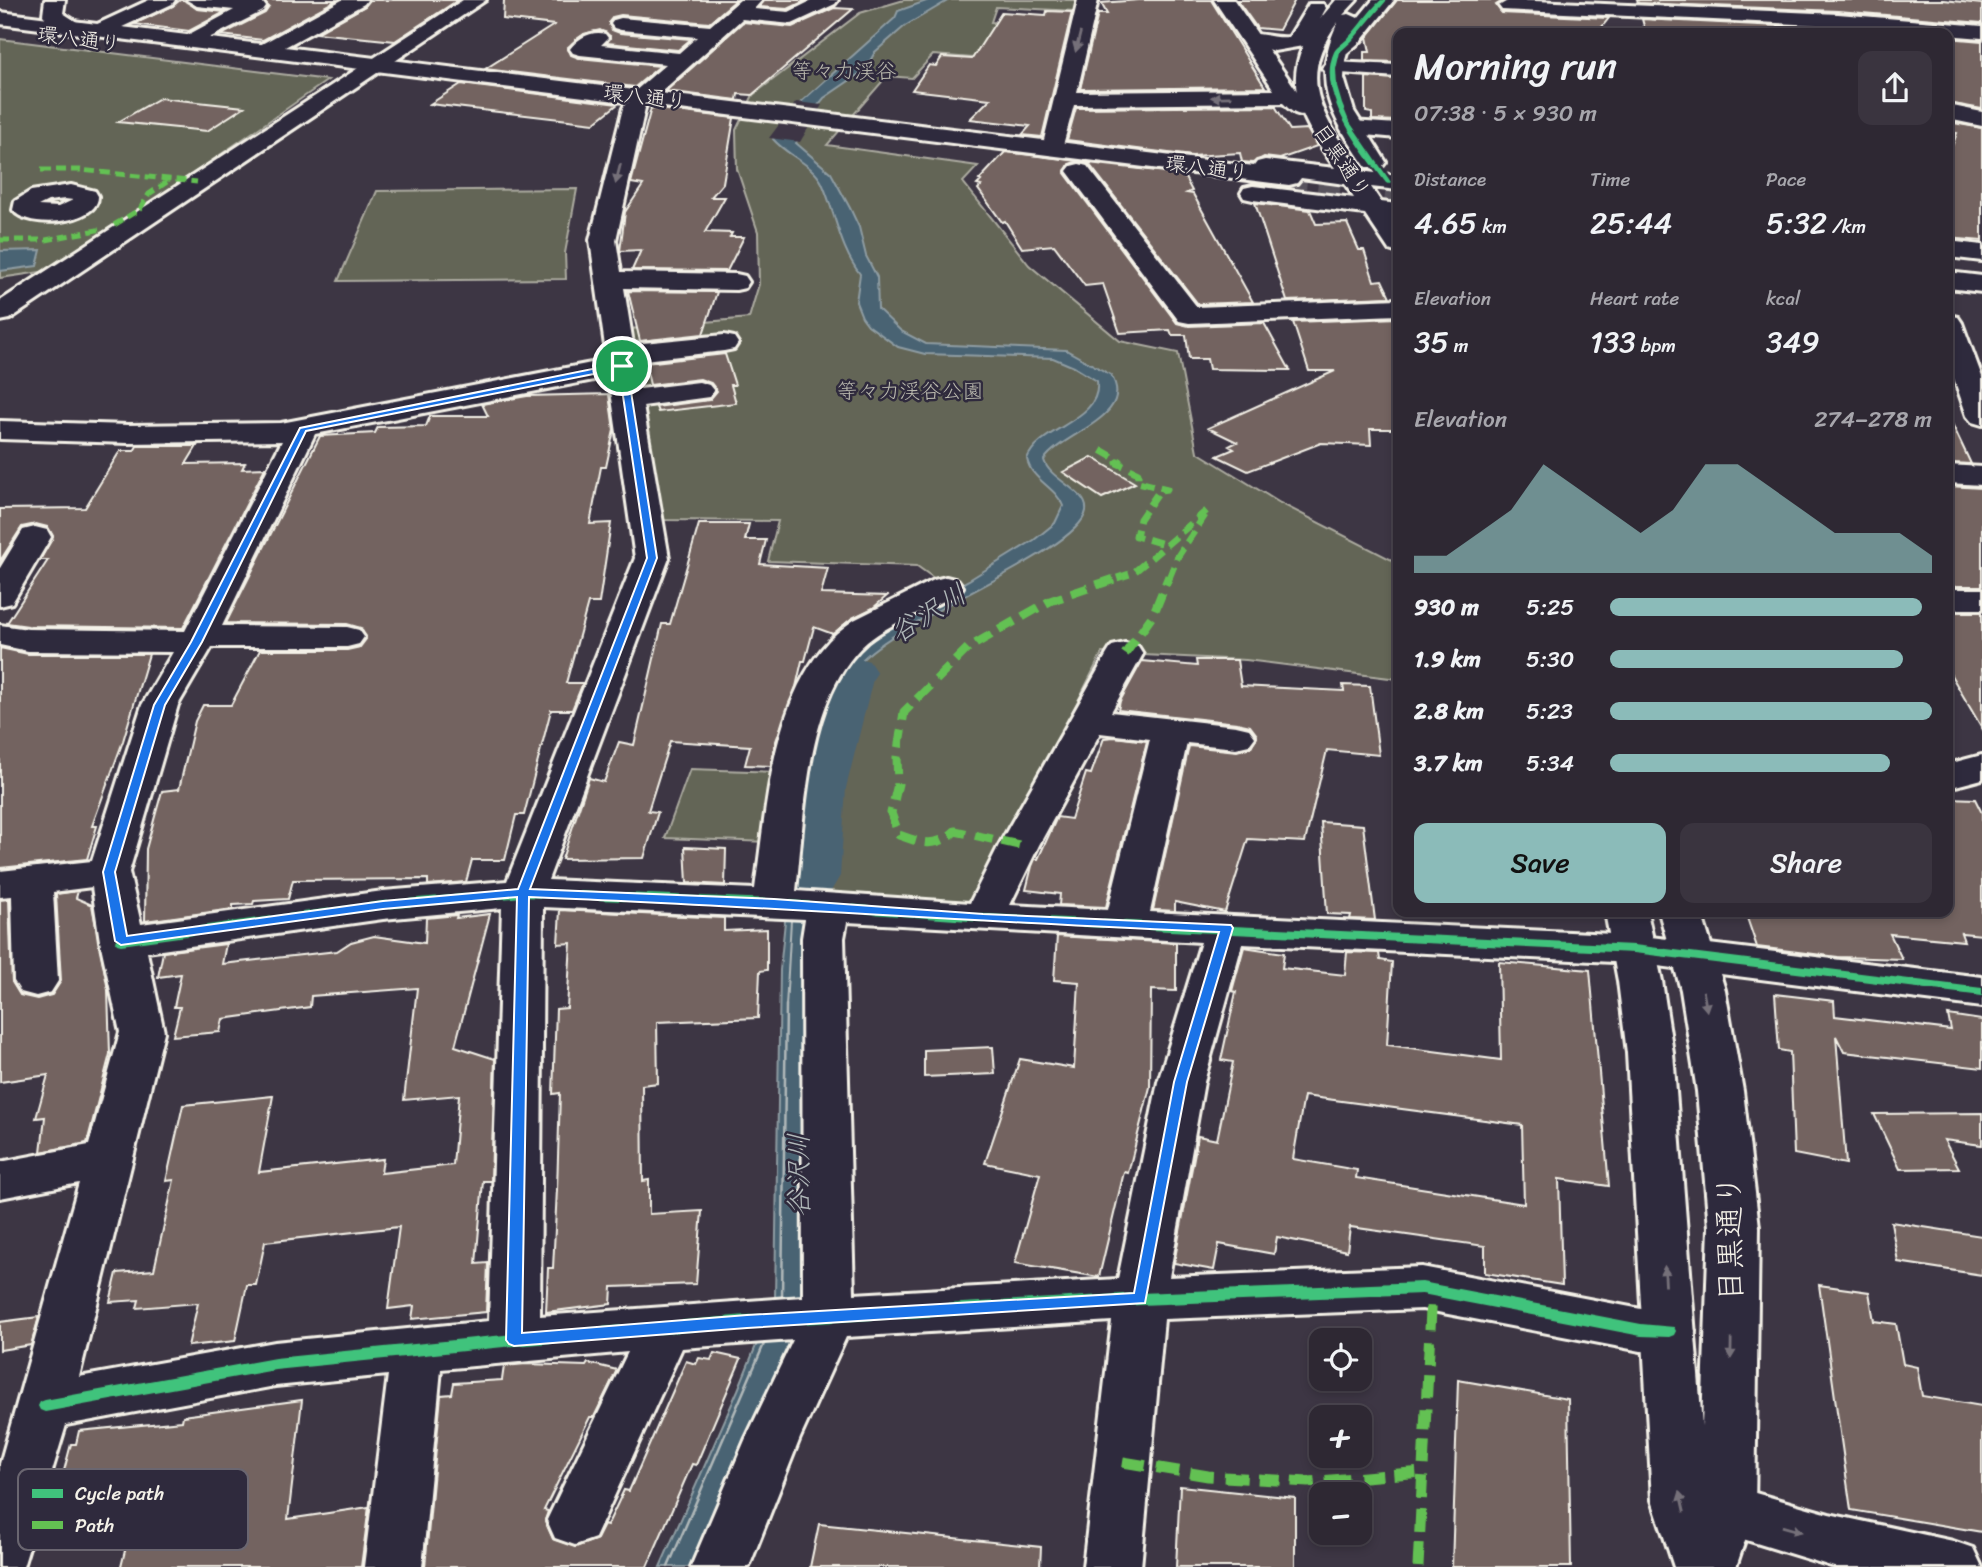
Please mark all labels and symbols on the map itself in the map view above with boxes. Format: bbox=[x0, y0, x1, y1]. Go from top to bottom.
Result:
street label: 環八通り bbox=[35, 15, 123, 63]
one-way arrow bbox=[1072, 31, 1083, 53]
park label: 等々力渓谷 bbox=[792, 52, 897, 90]
street label: 環八通り bbox=[601, 73, 689, 121]
one-way arrow bbox=[1210, 91, 1232, 103]
street label: 目黒通り bbox=[1303, 116, 1381, 206]
street label: 環八通り bbox=[1163, 144, 1251, 192]
one-way arrow bbox=[612, 164, 623, 186]
pin bbox=[592, 336, 652, 396]
park label: 等々力渓谷公園 bbox=[837, 372, 984, 410]
water label: 谷沢川 bbox=[879, 570, 977, 656]
one-way arrow bbox=[1700, 990, 1711, 1012]
water label: 谷沢川 bbox=[774, 1133, 823, 1217]
street label: 目黒通り bbox=[1700, 1174, 1760, 1302]
one-way arrow bbox=[1660, 1264, 1671, 1286]
one-way arrow bbox=[1725, 1338, 1737, 1360]
legend bbox=[18, 1469, 248, 1550]
text: Cycle path bbox=[75, 1477, 164, 1510]
one-way arrow bbox=[1676, 1491, 1687, 1513]
text: Path bbox=[75, 1509, 114, 1542]
one-way arrow bbox=[1782, 1525, 1803, 1535]

